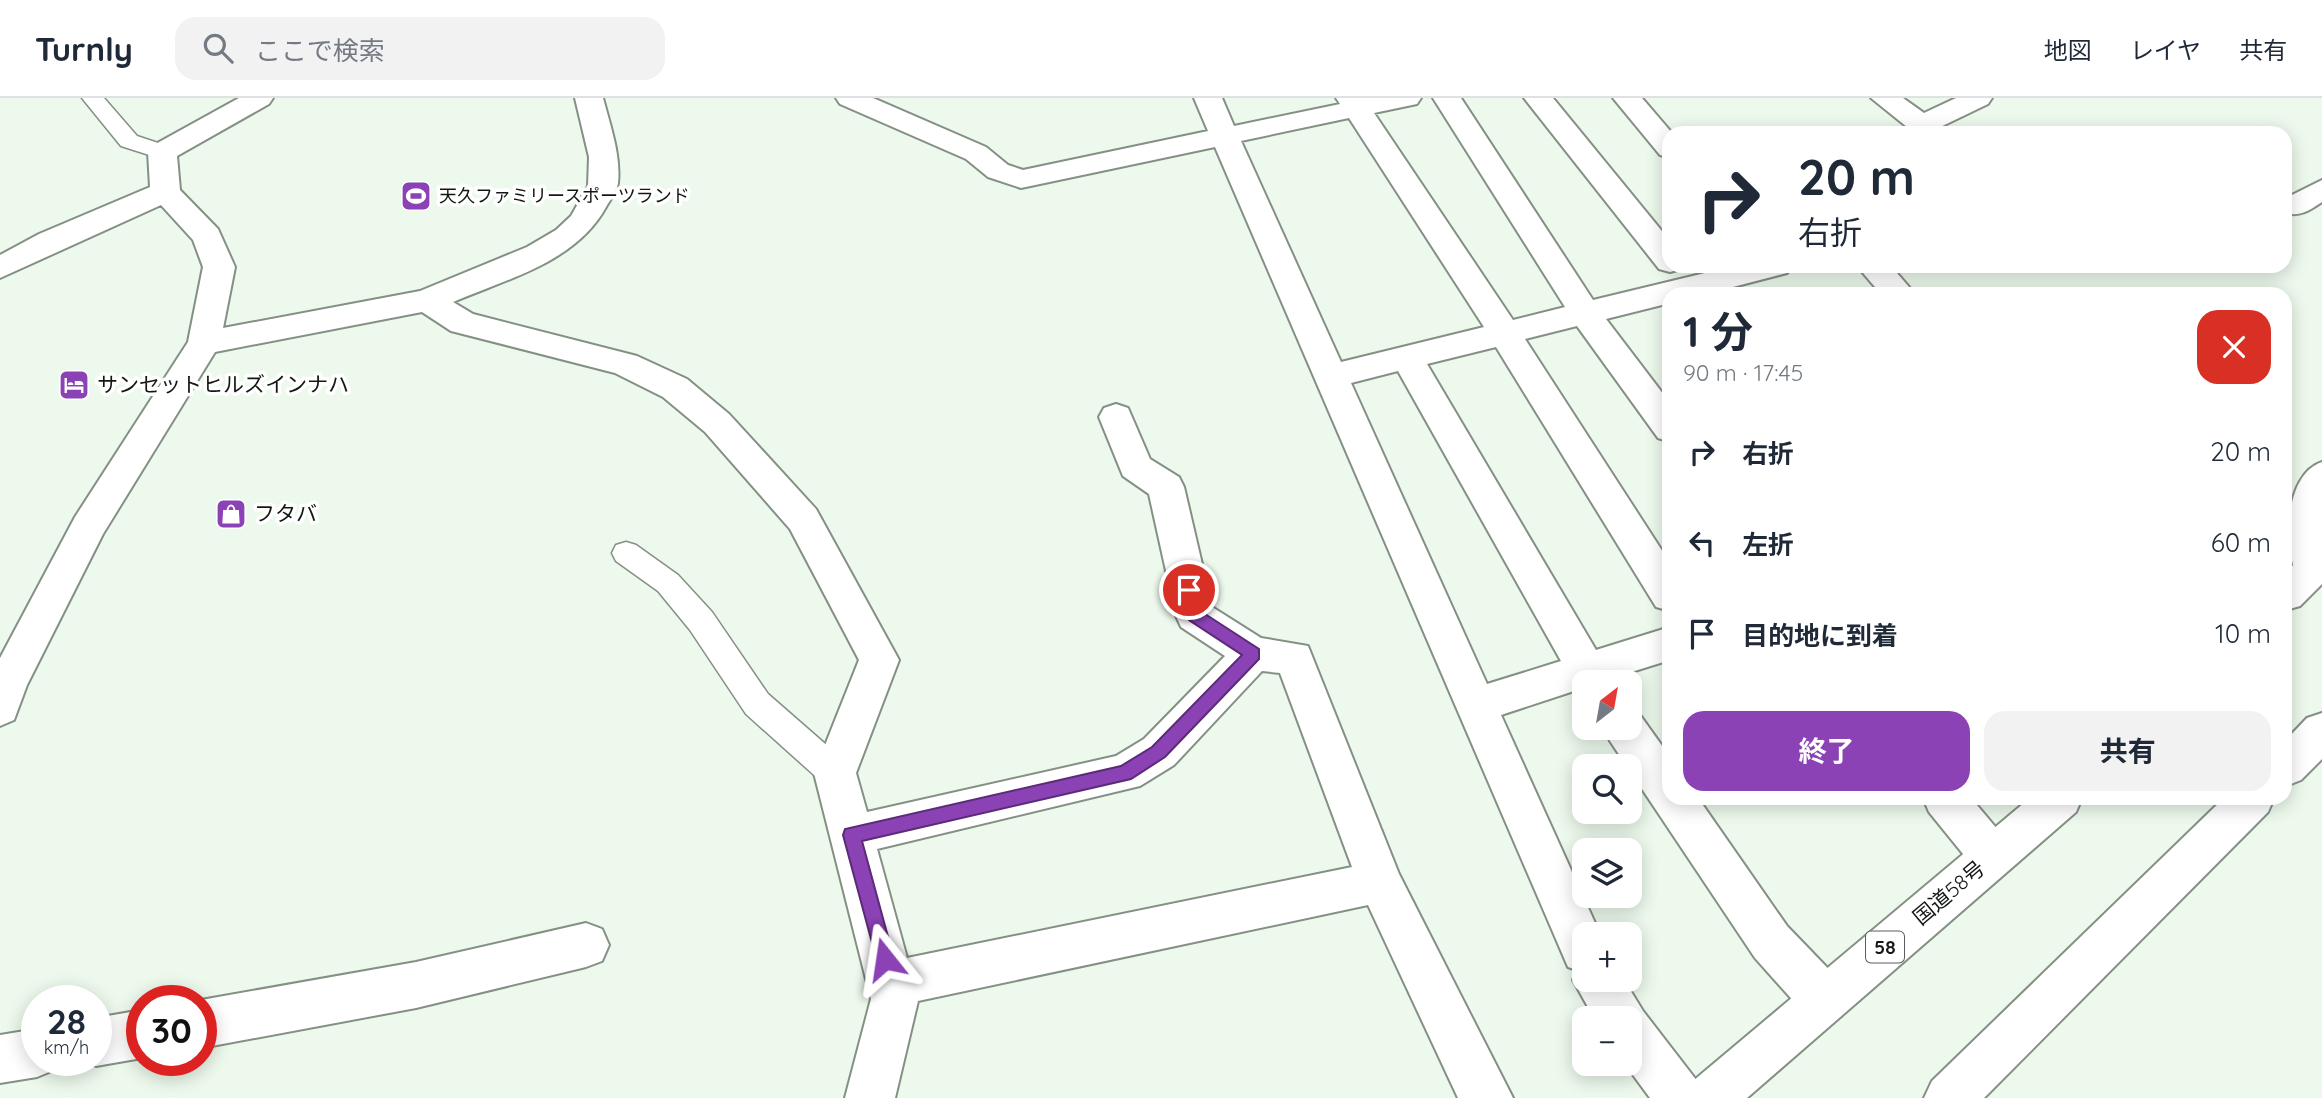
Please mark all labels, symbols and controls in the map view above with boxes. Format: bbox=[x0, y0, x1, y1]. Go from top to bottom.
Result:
search box bbox=[175, 17, 665, 80]
text: Turnly bbox=[35, 28, 133, 69]
icon: search bbox=[199, 29, 237, 67]
text: ここで検索 bbox=[255, 34, 385, 67]
text: 地図 bbox=[2044, 35, 2092, 65]
text: レイヤ bbox=[2130, 35, 2201, 65]
text: 共有 bbox=[2239, 35, 2287, 65]
text: 20 m bbox=[1798, 146, 1915, 207]
icon: right bbox=[1683, 154, 1774, 245]
sports icon: 天久ファミリースポーツランド bbox=[399, 179, 433, 213]
place label: 天久ファミリースポーツランド bbox=[439, 184, 690, 207]
text: 右折 bbox=[1798, 212, 1862, 252]
text: 1 分 bbox=[1683, 305, 1753, 358]
button: close bbox=[2197, 310, 2271, 384]
text: 90 m · 17:45 bbox=[1683, 358, 1803, 387]
hotel icon: サンセットヒルズインナハ bbox=[57, 368, 91, 402]
place label: サンセットヒルズインナハ bbox=[97, 371, 349, 397]
icon: right bbox=[1683, 433, 1721, 471]
text: 20 m bbox=[2210, 435, 2271, 468]
text: 右折 bbox=[1742, 437, 1794, 470]
shop icon: フタバ bbox=[214, 497, 248, 531]
place label: フタバ bbox=[254, 500, 317, 526]
icon: left bbox=[1683, 524, 1721, 562]
text: 60 m bbox=[2211, 526, 2271, 559]
text: 左折 bbox=[1742, 528, 1794, 561]
pin bbox=[1159, 560, 1219, 620]
icon: arrive bbox=[1170, 571, 1208, 609]
icon: arrive bbox=[1683, 615, 1721, 653]
text: 10 m bbox=[2215, 617, 2271, 650]
text: 目的地に到着 bbox=[1742, 619, 1898, 652]
north arrow bbox=[1572, 670, 1642, 740]
map controls bbox=[1572, 670, 1642, 1076]
button: 終了 bbox=[1683, 711, 1970, 791]
button: 共有 bbox=[1984, 711, 2271, 791]
button: search bbox=[1572, 754, 1642, 824]
button: layers bbox=[1572, 838, 1642, 908]
street label: 国道58号 bbox=[1907, 855, 1990, 930]
position arrow bbox=[848, 922, 922, 996]
button: + bbox=[1572, 922, 1642, 992]
road number: 58 bbox=[1866, 932, 1904, 962]
speed limit sign: 30 bbox=[126, 985, 217, 1076]
text: 28 bbox=[47, 999, 86, 1043]
button: − bbox=[1572, 1006, 1642, 1076]
text: km/h bbox=[44, 1036, 89, 1059]

